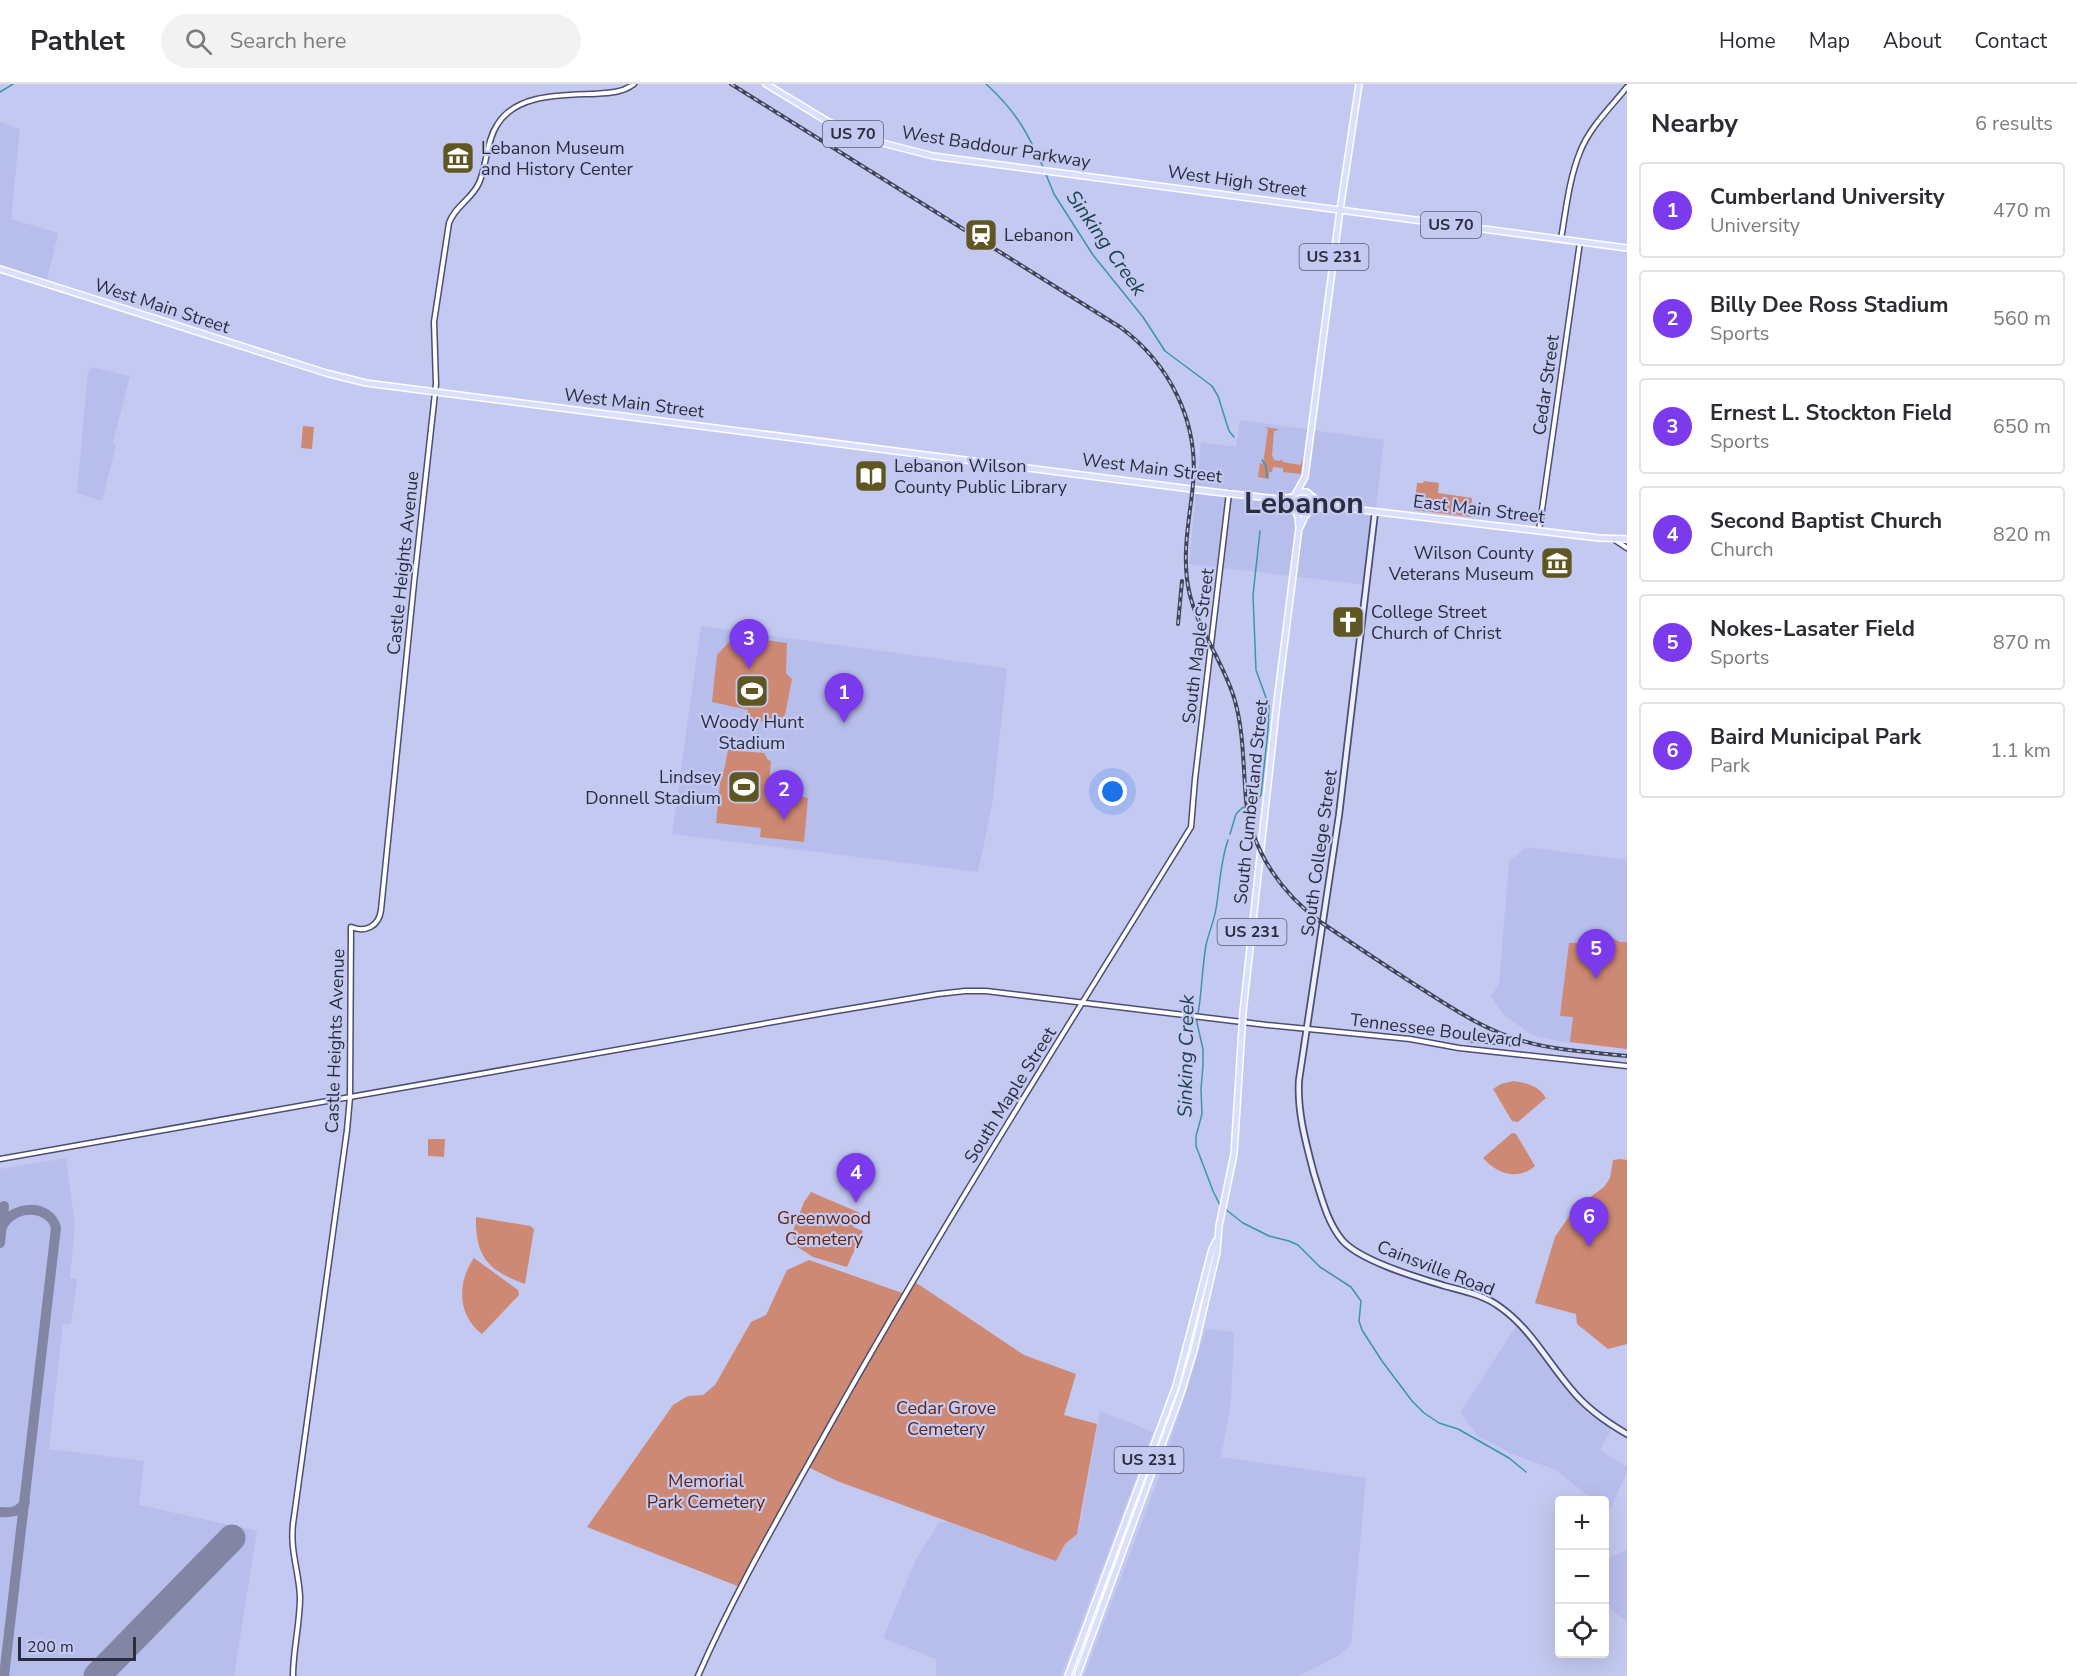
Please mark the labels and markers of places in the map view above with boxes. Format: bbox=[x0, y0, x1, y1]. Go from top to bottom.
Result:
place label: Lebanon Museum and History Center bbox=[481, 136, 633, 181]
museum icon: Lebanon Museum and History Center bbox=[440, 140, 476, 176]
station icon: Lebanon bbox=[963, 217, 999, 253]
place label: Lebanon bbox=[1004, 223, 1074, 247]
place label: Lebanon Wilson County Public Library bbox=[894, 454, 1068, 499]
library icon: Lebanon Wilson County Public Library bbox=[853, 458, 889, 494]
place label: Wilson County Veterans Museum bbox=[1388, 541, 1535, 586]
museum icon: Wilson County Veterans Museum bbox=[1539, 545, 1575, 581]
place label: College Street Church of Christ bbox=[1371, 600, 1502, 645]
church icon: College Street Church of Christ bbox=[1330, 604, 1366, 640]
pin: 3 bbox=[730, 620, 768, 669]
sports icon: Woody Hunt Stadium bbox=[734, 673, 770, 709]
pin: 1 bbox=[824, 674, 864, 723]
place label: Woody Hunt Stadium bbox=[700, 710, 804, 755]
place label: Lindsey Donnell Stadium bbox=[585, 765, 722, 810]
sports icon: Lindsey Donnell Stadium bbox=[726, 769, 762, 805]
pin: 2 bbox=[764, 770, 804, 820]
pin: 5 bbox=[1576, 930, 1616, 979]
pin: 4 bbox=[836, 1154, 876, 1203]
pin: 6 bbox=[1570, 1198, 1608, 1247]

